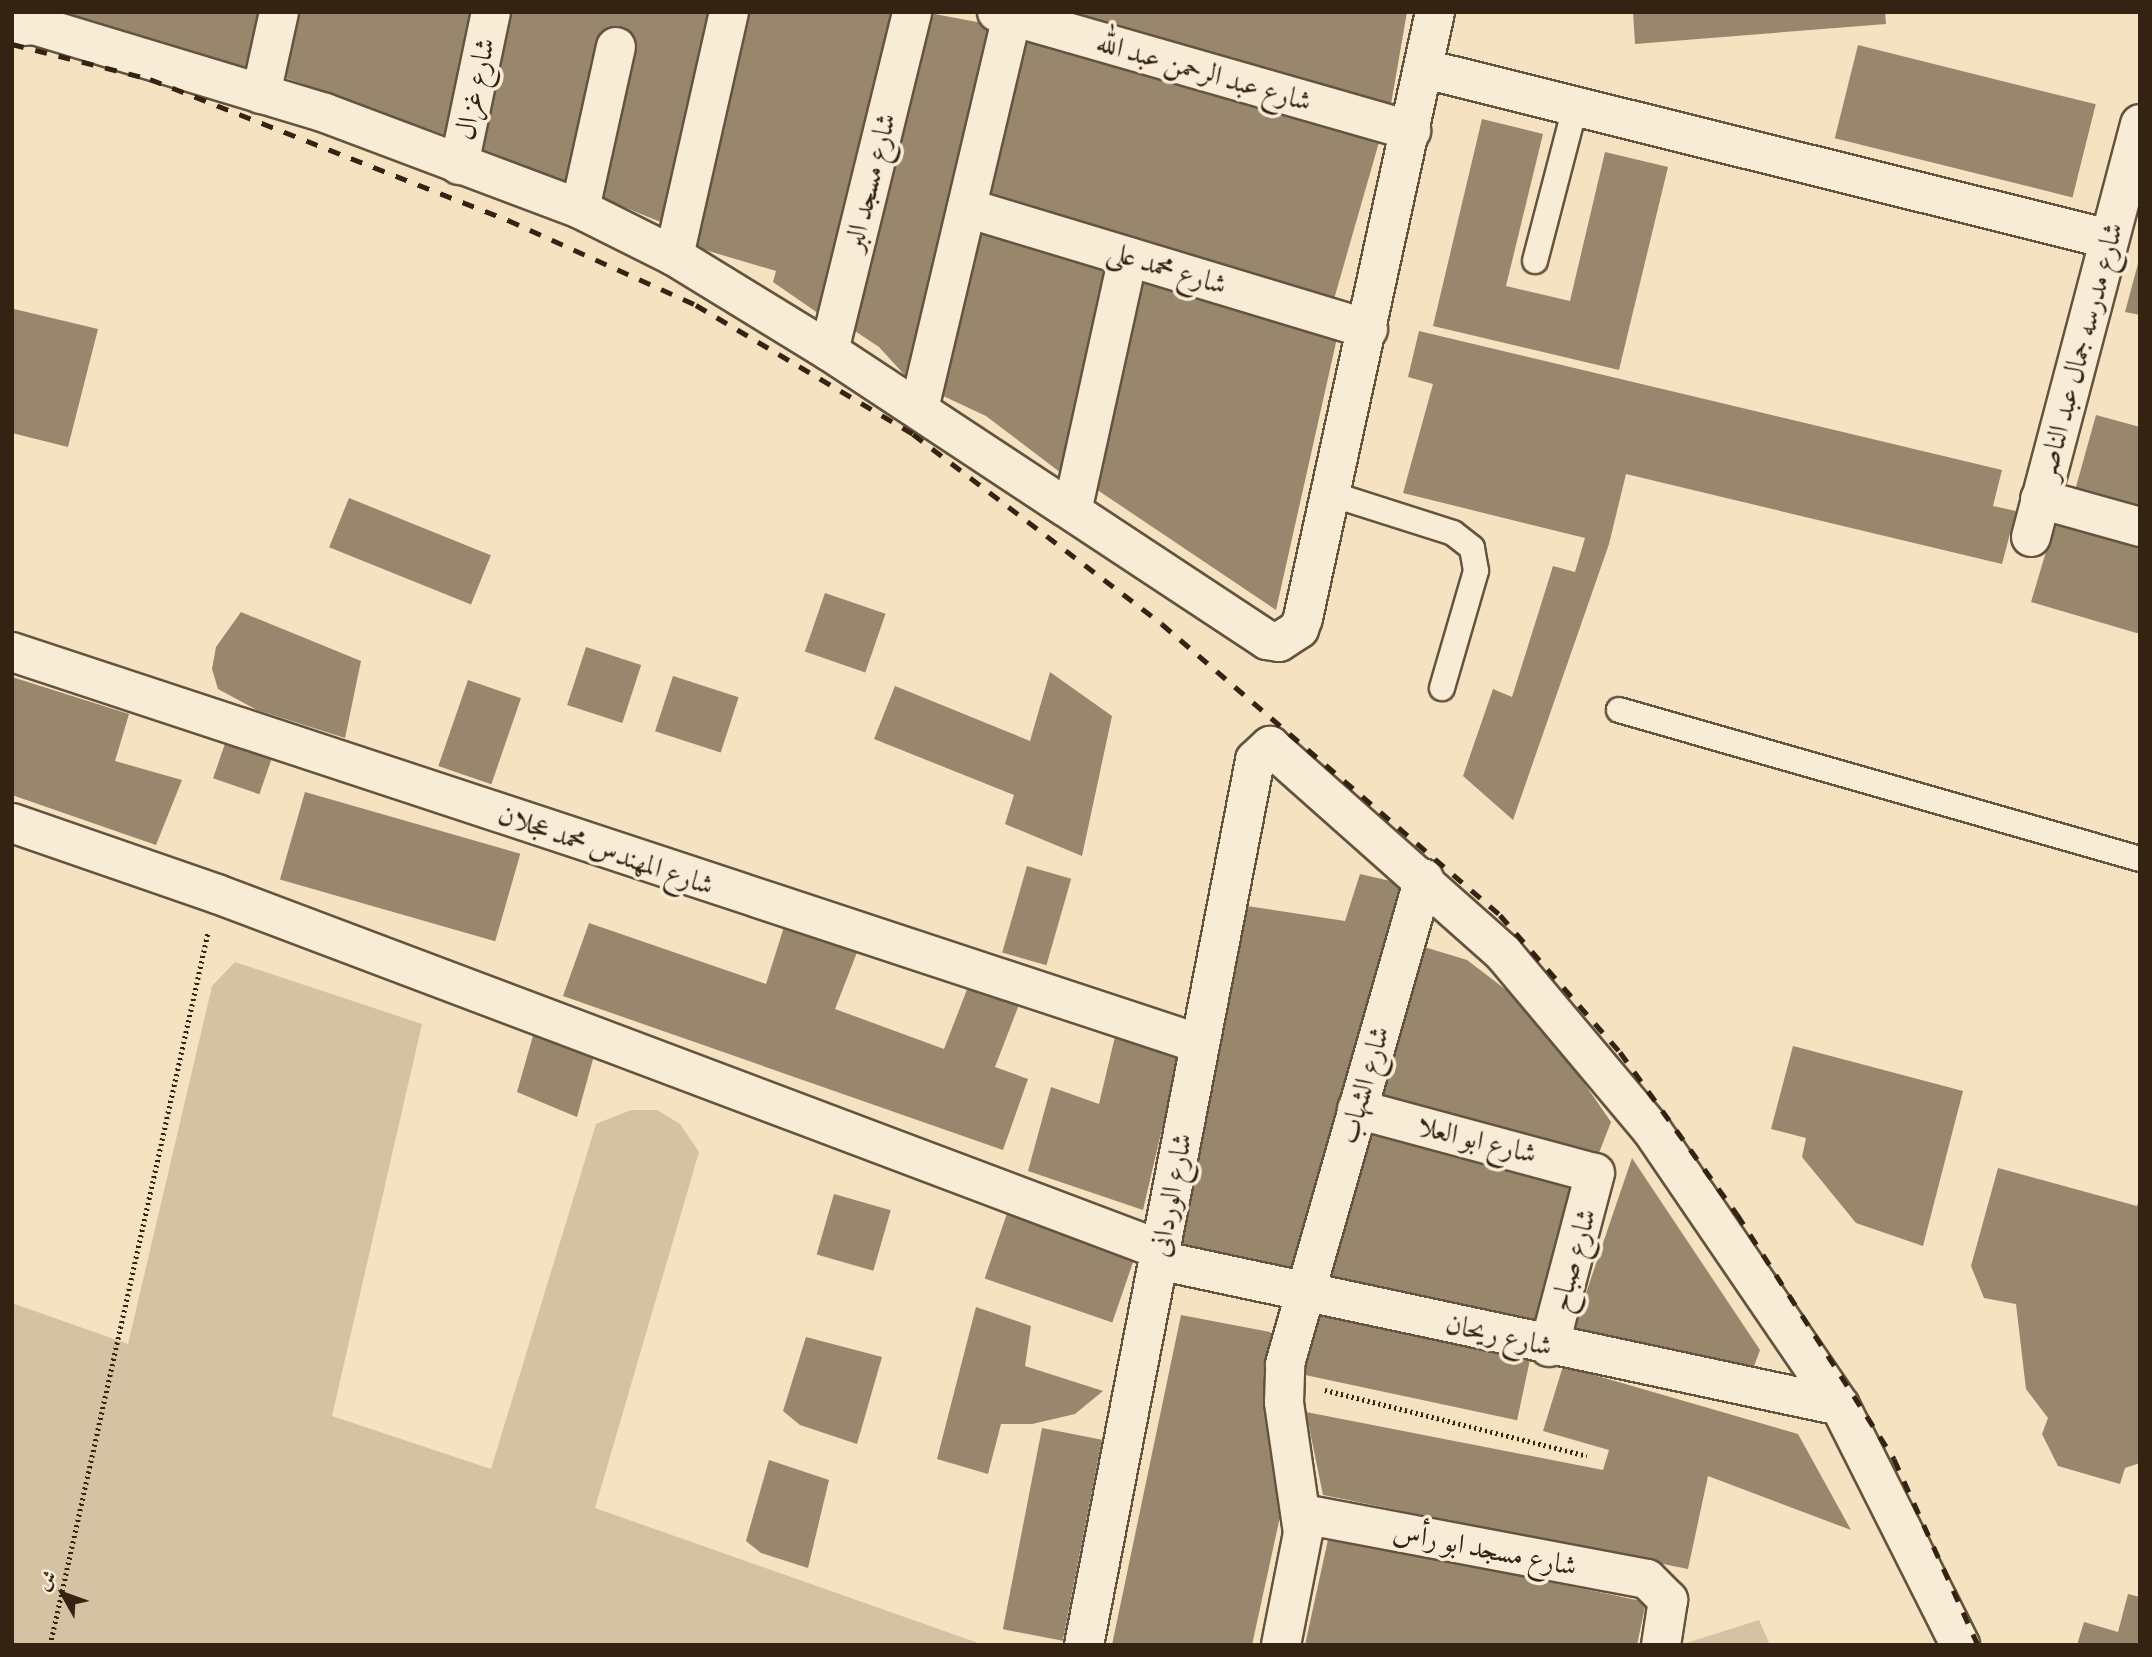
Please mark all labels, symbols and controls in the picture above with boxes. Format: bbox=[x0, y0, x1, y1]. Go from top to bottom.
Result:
street label: شارع عبد الرحمن عبد الله bbox=[1093, 25, 1315, 119]
street label: شارع غزال bbox=[448, 35, 502, 143]
street label: شارع مسجد البر bbox=[837, 110, 903, 254]
street label: شارع مدرسه جمال عبد الناصر bbox=[2030, 219, 2130, 483]
street label: شارع محمد على bbox=[1103, 234, 1231, 302]
street label: شارع المهندس محمد عجلان bbox=[494, 797, 718, 903]
street label: شارع الشهاب bbox=[1331, 1022, 1397, 1148]
street label: شارع ابو العلا bbox=[1414, 1109, 1540, 1171]
street label: شارع الوردانى bbox=[1143, 1130, 1199, 1260]
street label: شارع صباح bbox=[1542, 1205, 1604, 1315]
street label: شارع ريحان bbox=[1443, 1306, 1555, 1364]
street label: شارع مسجد ابو رأس bbox=[1390, 1515, 1580, 1583]
north arrow bbox=[28, 1559, 98, 1629]
text: ش bbox=[31, 1565, 63, 1596]

